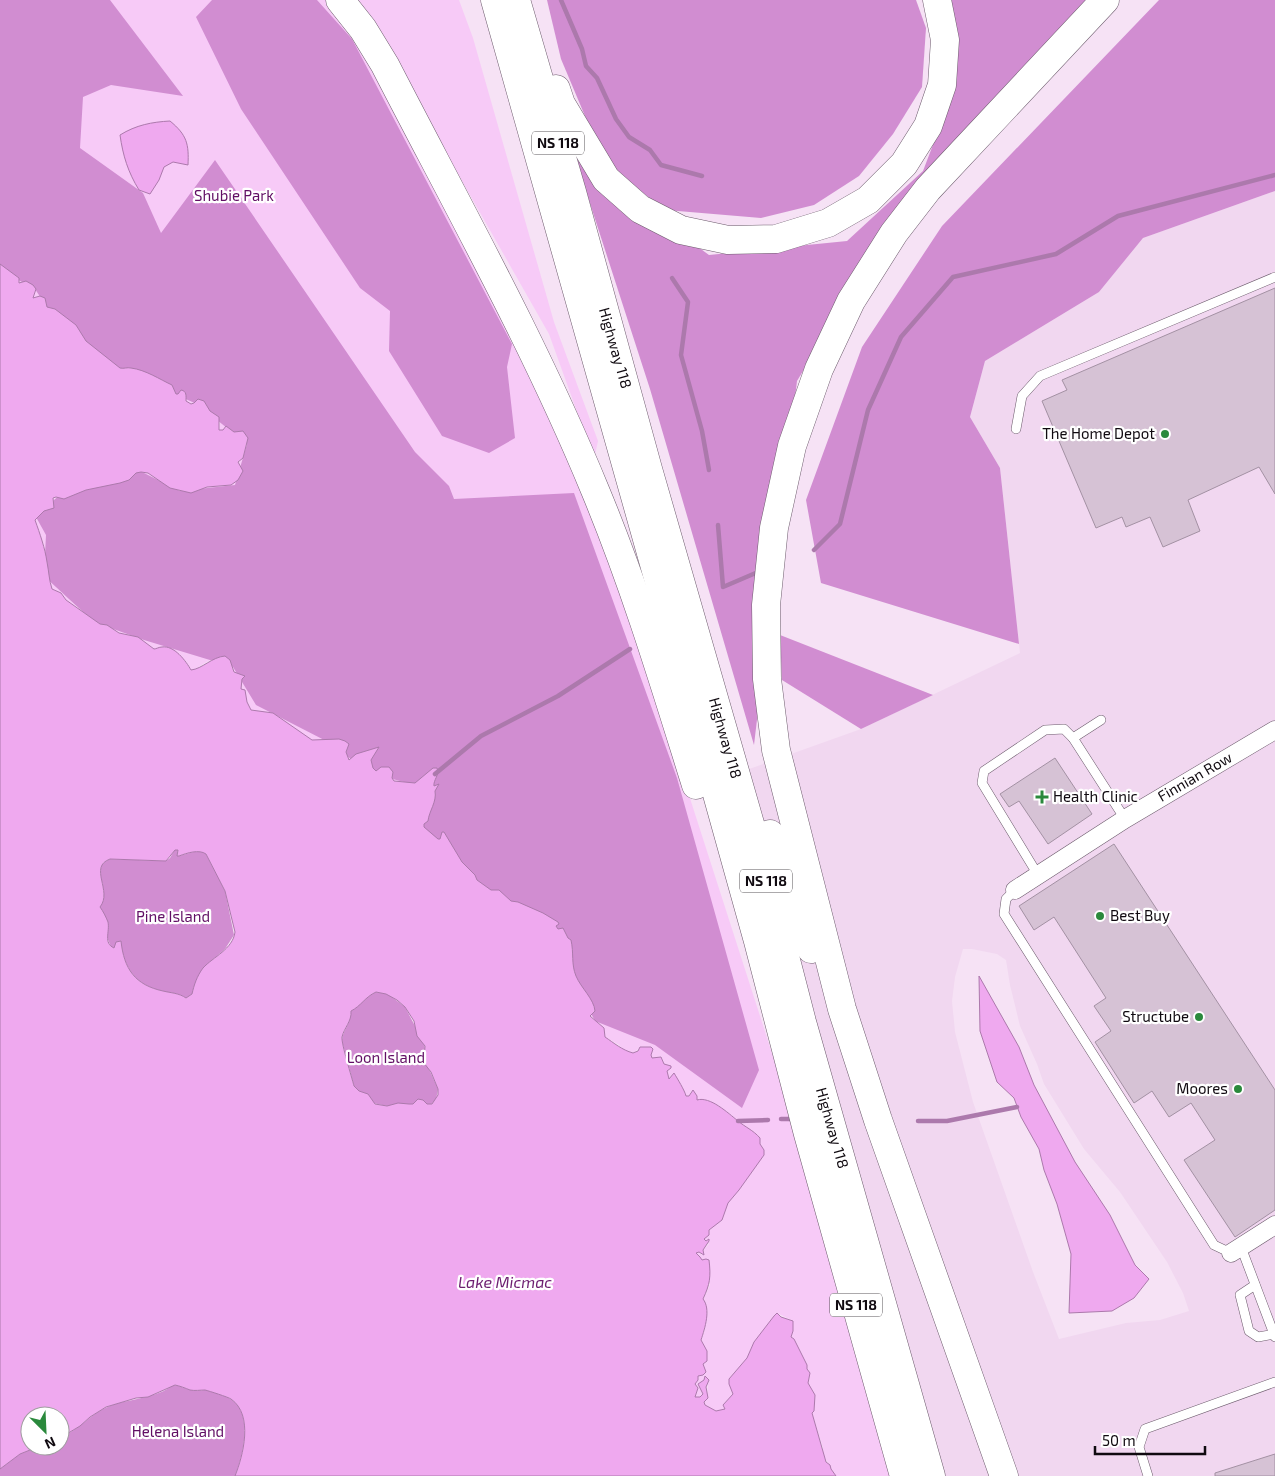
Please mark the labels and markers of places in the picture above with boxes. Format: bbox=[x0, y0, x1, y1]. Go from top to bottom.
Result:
place label: The Home Depot bbox=[1042, 424, 1155, 442]
marker: The Home Depot bbox=[1159, 428, 1171, 440]
place label: Health Clinic bbox=[1053, 787, 1138, 805]
marker: Health Clinic bbox=[1035, 790, 1049, 804]
place label: Best Buy bbox=[1110, 906, 1170, 924]
marker: Best Buy bbox=[1094, 910, 1106, 922]
place label: Structube bbox=[1122, 1007, 1189, 1025]
marker: Structube bbox=[1193, 1011, 1205, 1023]
place label: Moores bbox=[1176, 1079, 1228, 1097]
marker: Moores bbox=[1232, 1083, 1244, 1095]

